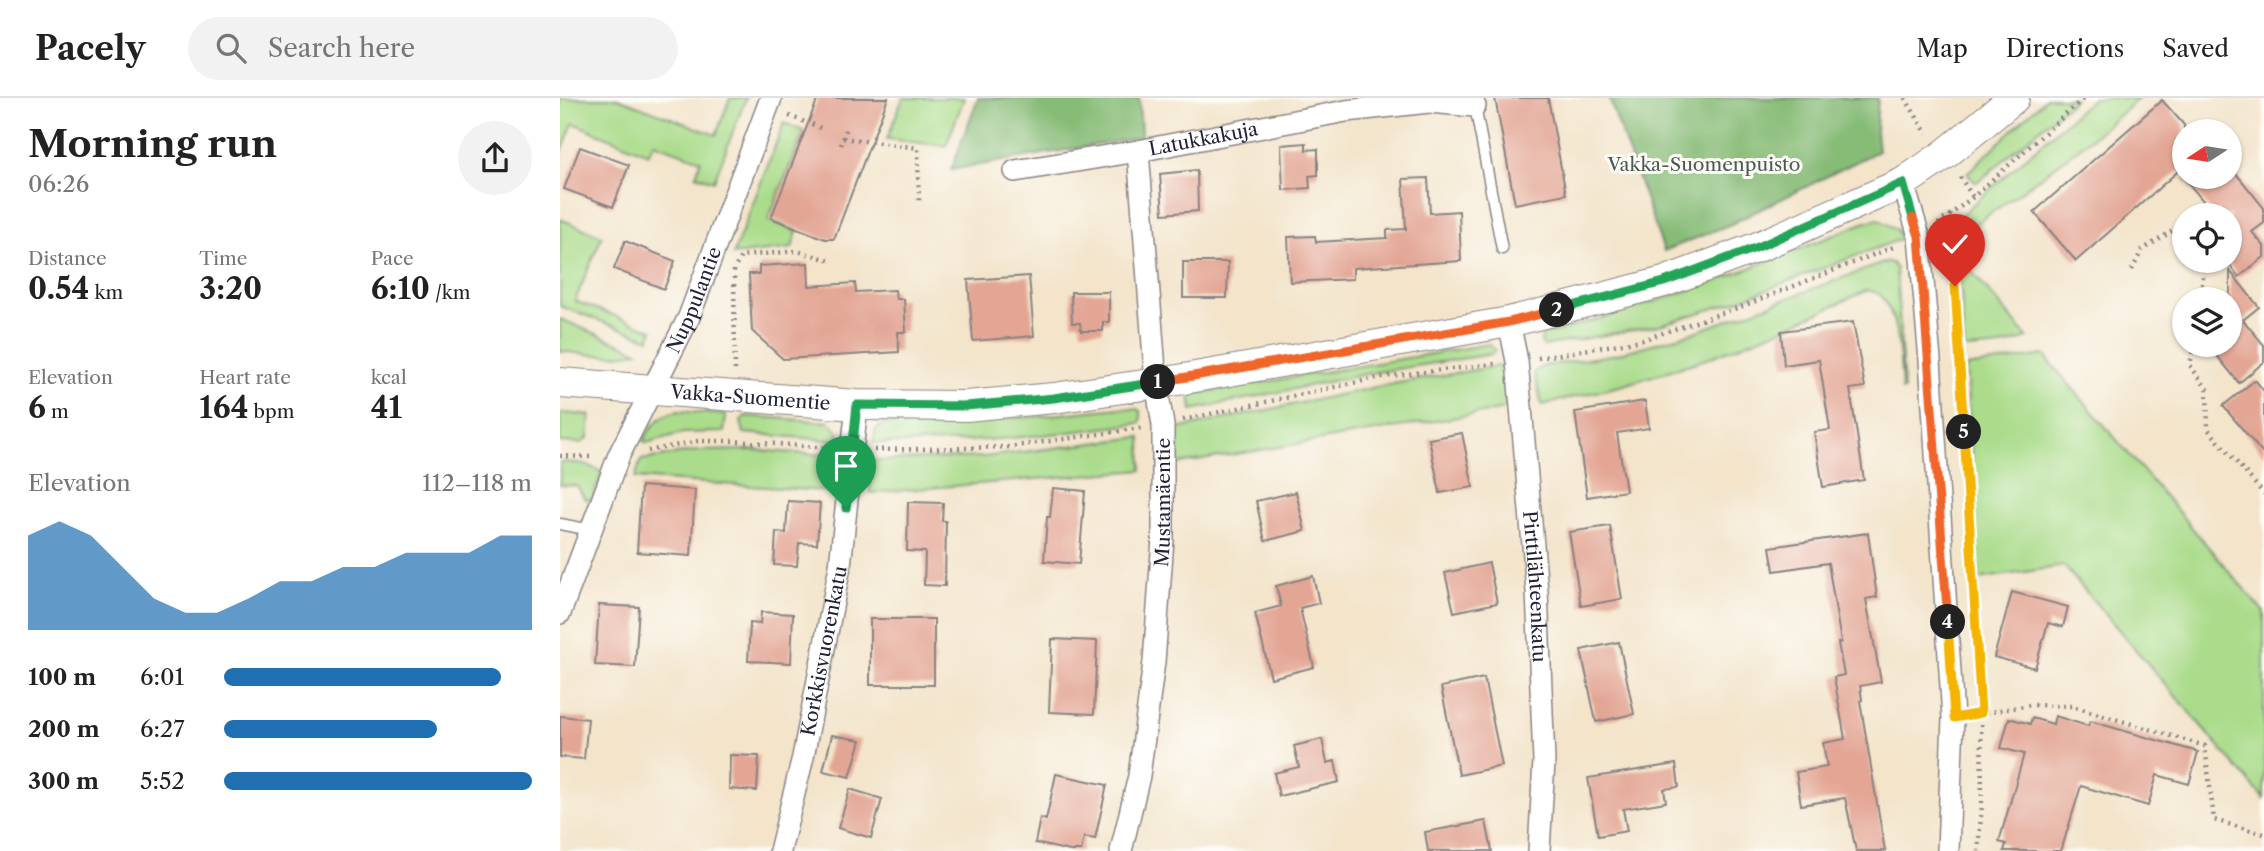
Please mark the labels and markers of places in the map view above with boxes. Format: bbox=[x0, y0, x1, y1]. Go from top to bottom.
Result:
pin bbox=[1925, 214, 1985, 286]
pin: 2 bbox=[1539, 292, 1574, 328]
pin: 1 bbox=[1140, 364, 1176, 400]
pin: 5 bbox=[1946, 414, 1982, 450]
pin bbox=[816, 436, 876, 508]
pin: 4 bbox=[1930, 604, 1966, 640]

